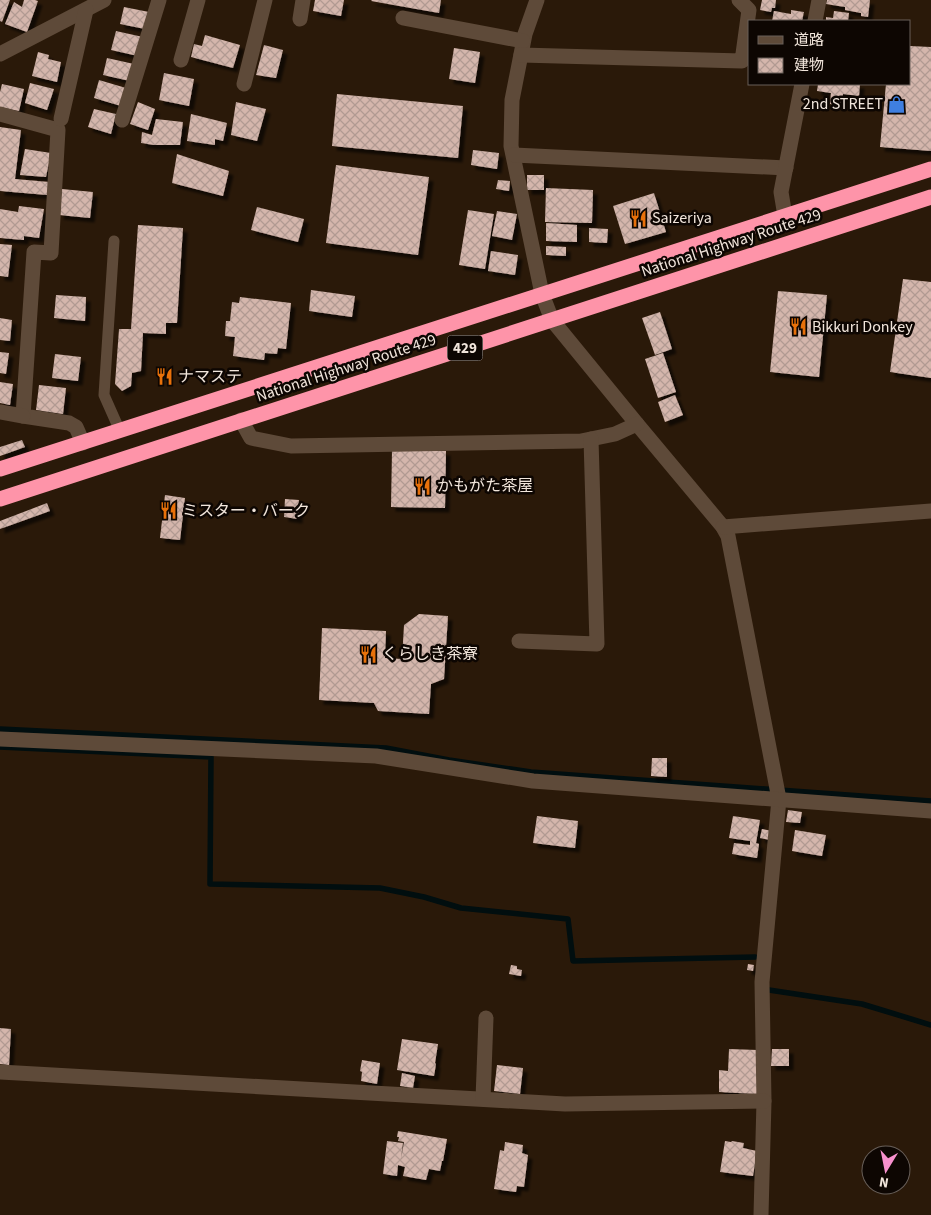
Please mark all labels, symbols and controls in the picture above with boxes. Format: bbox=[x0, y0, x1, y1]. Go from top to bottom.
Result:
legend bbox=[748, 20, 911, 85]
text: 道路 bbox=[794, 30, 824, 51]
text: 建物 bbox=[794, 55, 824, 76]
place label: 2nd STREET bbox=[803, 93, 883, 115]
shop icon: 2nd STREET bbox=[887, 94, 907, 114]
street label: National Highway Route 429 bbox=[638, 203, 824, 283]
place label: Saizeriya bbox=[652, 207, 712, 229]
restaurant icon: Saizeriya bbox=[628, 208, 648, 228]
place label: Bikkuri Donkey bbox=[812, 316, 913, 338]
restaurant icon: Bikkuri Donkey bbox=[788, 317, 808, 337]
street label: National Highway Route 429 bbox=[253, 328, 439, 408]
road number: 429 bbox=[448, 336, 482, 360]
place label: ナマステ bbox=[178, 366, 242, 388]
restaurant icon: ナマステ bbox=[154, 367, 174, 387]
place label: かもがた茶屋 bbox=[437, 475, 533, 497]
restaurant icon: かもがた茶屋 bbox=[413, 476, 433, 496]
place label: ミスター・バーク bbox=[182, 500, 310, 522]
restaurant icon: ミスター・バーク bbox=[158, 501, 178, 521]
place label: くらしき茶寮 bbox=[382, 643, 478, 665]
restaurant icon: くらしき茶寮 bbox=[358, 644, 378, 664]
north arrow bbox=[861, 1145, 911, 1195]
text: N bbox=[878, 1171, 890, 1192]

